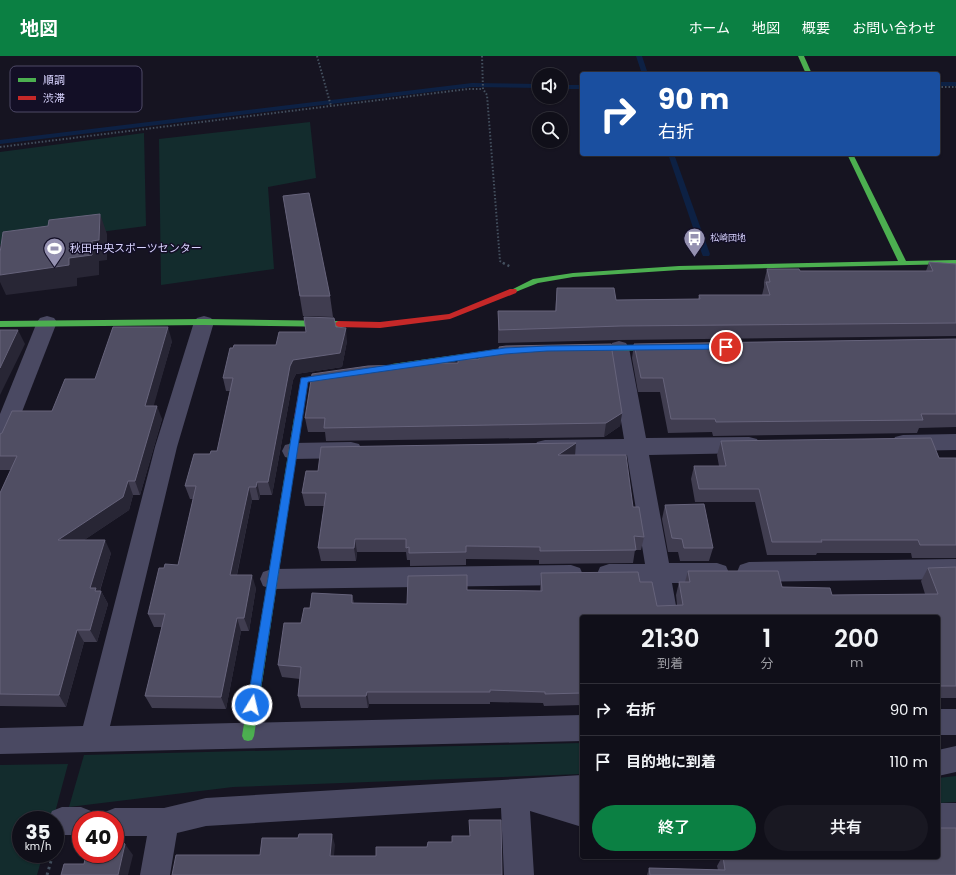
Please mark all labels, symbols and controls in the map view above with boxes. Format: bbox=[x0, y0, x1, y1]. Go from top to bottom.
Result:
text: 地図 bbox=[20, 15, 58, 42]
text: ホーム bbox=[688, 18, 730, 38]
text: 地図 bbox=[752, 18, 780, 38]
text: 概要 bbox=[802, 18, 830, 38]
text: お問い合わせ bbox=[852, 18, 936, 38]
legend bbox=[10, 66, 142, 112]
map controls bbox=[532, 68, 568, 148]
button: sound bbox=[532, 68, 568, 104]
text: 順調 bbox=[43, 72, 65, 88]
text: 90 m bbox=[658, 80, 729, 119]
icon: right bbox=[592, 88, 644, 140]
text: 渋滞 bbox=[43, 90, 65, 106]
button: search bbox=[532, 112, 568, 148]
text: 右折 bbox=[658, 119, 694, 144]
bus stop icon: 松崎団地 bbox=[681, 225, 707, 258]
place label: 松崎団地 bbox=[710, 232, 746, 244]
sports icon: 秋田中央スポーツセンター bbox=[42, 235, 68, 268]
place label: 秋田中央スポーツセンター bbox=[70, 240, 202, 256]
pin bbox=[709, 330, 743, 364]
icon: arrive bbox=[715, 336, 737, 358]
text: 21:30 bbox=[641, 622, 700, 655]
text: 1 bbox=[763, 622, 771, 655]
text: 200 bbox=[834, 622, 879, 655]
text: m bbox=[850, 653, 863, 672]
text: 到着 bbox=[657, 654, 683, 673]
text: 分 bbox=[760, 654, 773, 673]
position arrow bbox=[231, 684, 273, 726]
icon: right bbox=[592, 699, 614, 721]
text: 右折 bbox=[626, 699, 656, 720]
text: 90 m bbox=[890, 699, 928, 720]
icon: arrive bbox=[592, 751, 614, 773]
text: 目的地に到着 bbox=[626, 751, 716, 772]
text: 110 m bbox=[890, 751, 928, 772]
button: 終了 bbox=[592, 805, 756, 851]
button: 共有 bbox=[764, 805, 928, 851]
speed limit sign: 40 bbox=[72, 811, 124, 863]
text: 35 bbox=[25, 818, 51, 846]
text: km/h bbox=[25, 839, 51, 854]

